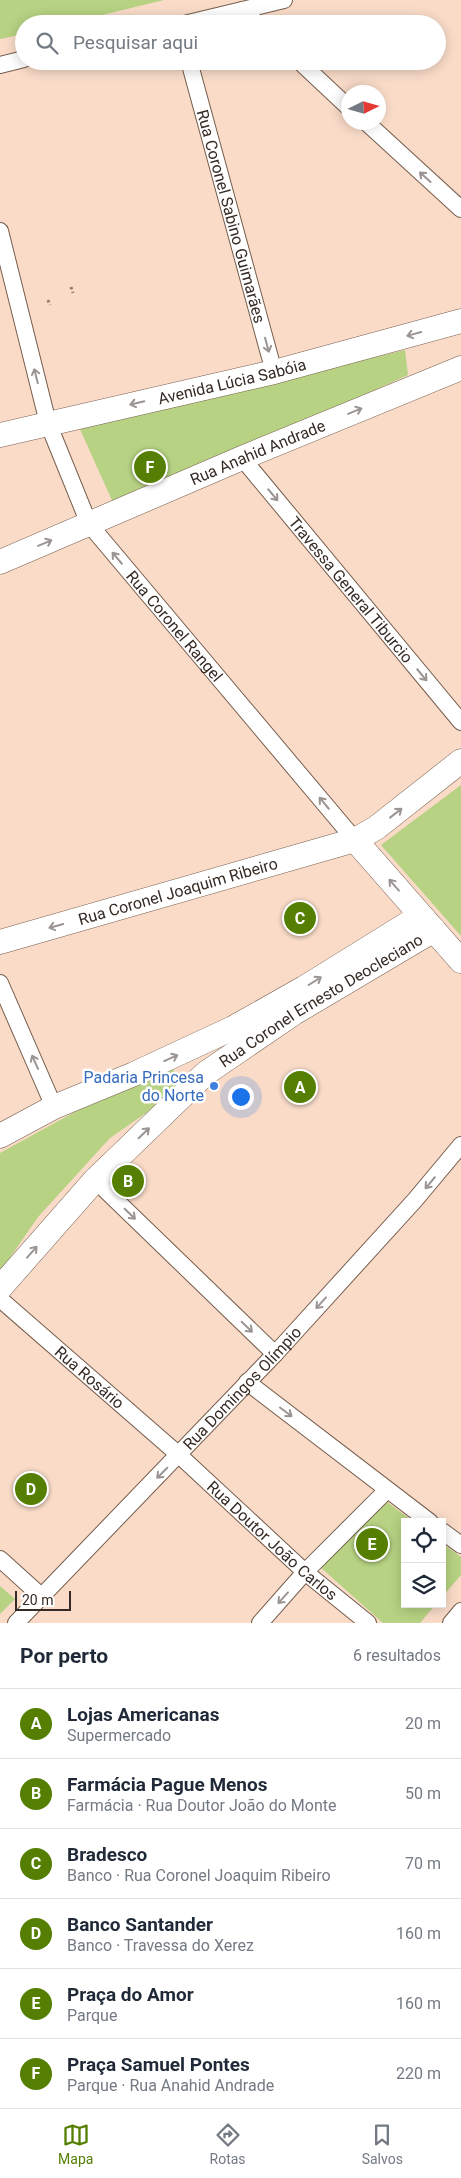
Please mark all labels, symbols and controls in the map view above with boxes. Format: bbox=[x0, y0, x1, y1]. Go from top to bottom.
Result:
search box bbox=[15, 15, 446, 70]
icon: search bbox=[33, 29, 61, 57]
text: Pesquisar aqui bbox=[73, 31, 198, 54]
north arrow bbox=[341, 85, 386, 130]
street label: Rua Coronel Sabino Guimarães bbox=[193, 107, 270, 325]
one-way arrow bbox=[419, 171, 432, 183]
one-way arrow bbox=[406, 329, 422, 339]
one-way arrow bbox=[262, 336, 272, 352]
street label: Avenida Lúcia Sabóia bbox=[156, 354, 308, 408]
one-way arrow bbox=[31, 368, 40, 384]
one-way arrow bbox=[130, 399, 146, 408]
one-way arrow bbox=[348, 406, 363, 415]
street label: Rua Anahid Andrade bbox=[187, 415, 328, 489]
pin: F bbox=[134, 448, 166, 486]
one-way arrow bbox=[268, 489, 279, 502]
street label: Travessa General Tiburcio bbox=[285, 513, 417, 666]
one-way arrow bbox=[37, 538, 52, 547]
one-way arrow bbox=[112, 552, 123, 565]
street label: Rua Coronel Rangel bbox=[123, 566, 227, 685]
one-way arrow bbox=[416, 668, 427, 681]
one-way arrow bbox=[318, 796, 329, 809]
one-way arrow bbox=[389, 807, 402, 818]
street label: Rua Coronel Joaquim Ribeiro bbox=[76, 853, 280, 929]
one-way arrow bbox=[388, 878, 400, 891]
pin: C bbox=[284, 899, 316, 937]
one-way arrow bbox=[48, 922, 64, 931]
street label: Rua Coronel Ernesto Deocleciano bbox=[215, 929, 426, 1071]
one-way arrow bbox=[307, 976, 321, 986]
one-way arrow bbox=[163, 1052, 178, 1062]
one-way arrow bbox=[29, 1055, 39, 1070]
place label: Padaria Princesa do Norte bbox=[84, 1068, 204, 1105]
pin: A bbox=[284, 1068, 316, 1106]
marker: Padaria Princesa do Norte bbox=[208, 1080, 220, 1092]
your location bbox=[228, 1084, 254, 1110]
one-way arrow bbox=[137, 1127, 150, 1139]
pin: B bbox=[112, 1162, 144, 1200]
one-way arrow bbox=[424, 1176, 435, 1189]
one-way arrow bbox=[124, 1208, 137, 1220]
one-way arrow bbox=[26, 1245, 38, 1258]
one-way arrow bbox=[315, 1297, 327, 1310]
one-way arrow bbox=[241, 1321, 253, 1333]
street label: Rua Domingos Olímpio bbox=[179, 1322, 305, 1453]
street label: Rua Rosário bbox=[51, 1342, 128, 1413]
one-way arrow bbox=[279, 1407, 293, 1417]
one-way arrow bbox=[156, 1467, 168, 1479]
pin: D bbox=[15, 1470, 47, 1508]
street label: Rua Doutor João Carlos bbox=[203, 1477, 341, 1604]
map controls bbox=[401, 1518, 446, 1608]
button: locate bbox=[401, 1518, 446, 1563]
pin: E bbox=[356, 1525, 388, 1563]
button: layers bbox=[401, 1563, 446, 1608]
scale bar bbox=[15, 1588, 71, 1611]
one-way arrow bbox=[277, 1591, 288, 1604]
text: 20 m bbox=[22, 1592, 54, 1608]
text: Por perto bbox=[20, 1644, 108, 1668]
text: 6 resultados bbox=[353, 1646, 441, 1665]
text: Lojas Americanas bbox=[67, 1703, 219, 1726]
text: A bbox=[31, 1714, 41, 1733]
text: 20 m bbox=[405, 1714, 441, 1733]
text: Supermercado bbox=[67, 1726, 171, 1745]
text: Farmácia Pague Menos bbox=[67, 1773, 268, 1796]
text: B bbox=[31, 1784, 41, 1803]
text: 50 m bbox=[405, 1784, 441, 1803]
text: Farmácia · Rua Doutor João do Monte bbox=[67, 1796, 336, 1815]
text: Bradesco bbox=[67, 1843, 147, 1866]
text: C bbox=[31, 1854, 41, 1873]
text: 70 m bbox=[405, 1854, 441, 1873]
text: Banco · Rua Coronel Joaquim Ribeiro bbox=[67, 1866, 331, 1885]
text: Banco Santander bbox=[67, 1913, 213, 1936]
text: D bbox=[31, 1924, 41, 1943]
text: 160 m bbox=[396, 1924, 441, 1943]
text: Banco · Travessa do Xerez bbox=[67, 1936, 254, 1955]
text: Praça do Amor bbox=[67, 1983, 194, 2006]
text: E bbox=[32, 1994, 41, 2013]
text: 160 m bbox=[396, 1994, 441, 2013]
text: Parque bbox=[67, 2006, 117, 2025]
text: Praça Samuel Pontes bbox=[67, 2053, 250, 2076]
text: F bbox=[32, 2064, 40, 2083]
text: 220 m bbox=[396, 2064, 441, 2083]
text: Parque · Rua Anahid Andrade bbox=[67, 2076, 274, 2095]
tab: Mapa bbox=[58, 2121, 93, 2167]
tab: Rotas bbox=[210, 2121, 246, 2167]
tab: Salvos bbox=[362, 2121, 403, 2167]

